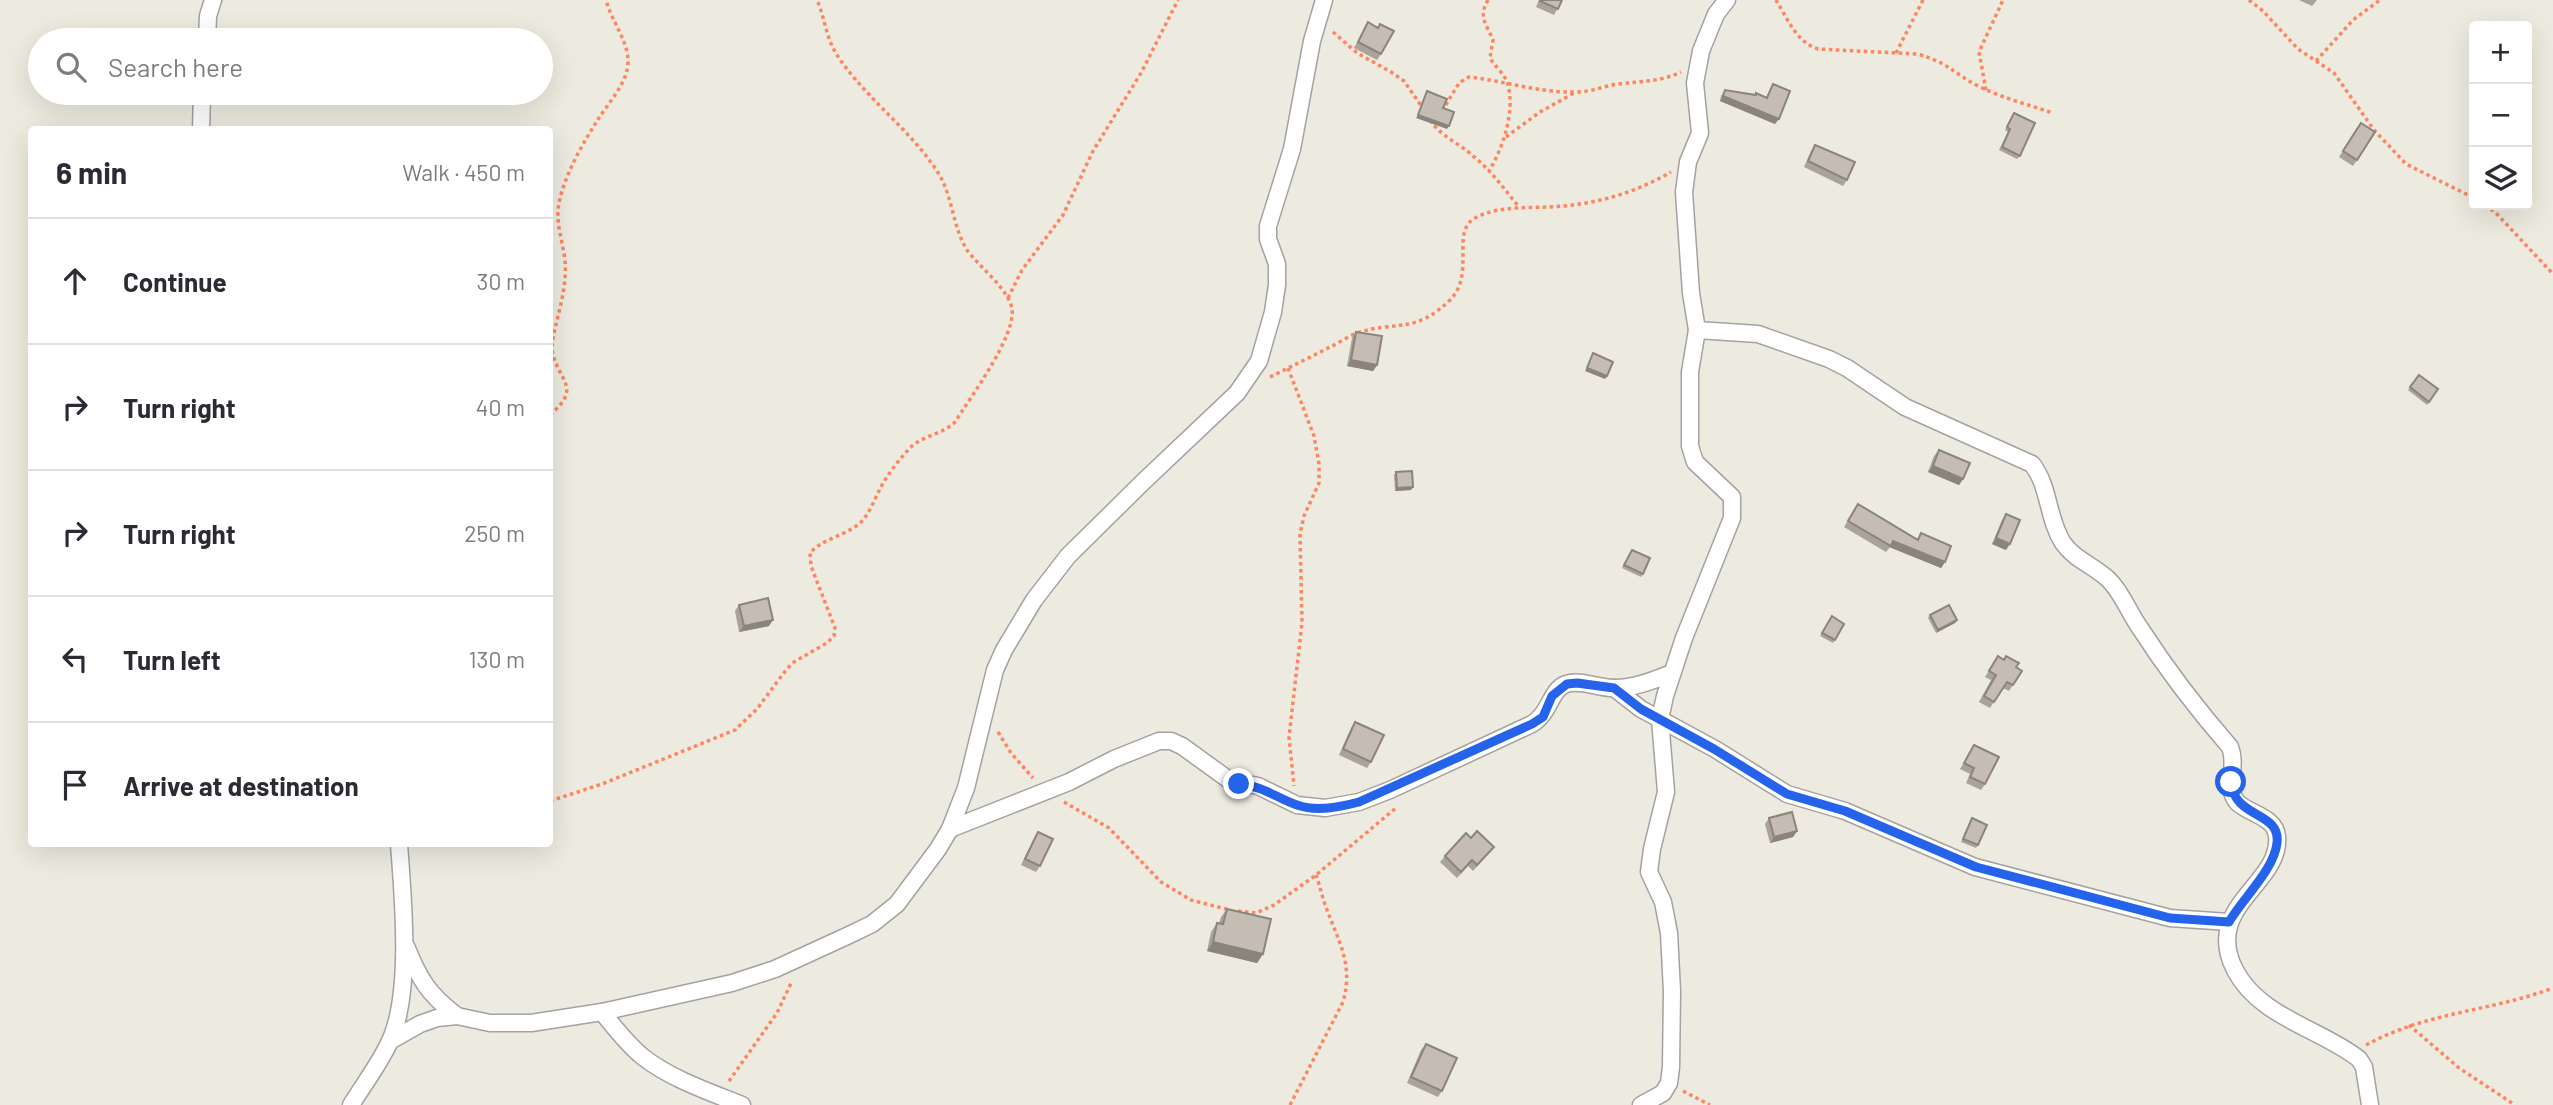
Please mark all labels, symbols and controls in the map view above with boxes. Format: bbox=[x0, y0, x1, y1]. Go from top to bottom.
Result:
map controls bbox=[2469, 21, 2532, 210]
button: + bbox=[2469, 21, 2532, 84]
search box bbox=[28, 28, 553, 105]
icon: search bbox=[52, 48, 90, 86]
text: Search here bbox=[108, 51, 243, 82]
button: − bbox=[2469, 84, 2532, 147]
button: layers bbox=[2469, 147, 2532, 210]
text: 6 min bbox=[56, 154, 127, 190]
text: Walk · 450 m bbox=[402, 158, 525, 186]
icon: ahead bbox=[56, 262, 94, 300]
text: Continue bbox=[123, 266, 227, 297]
text: 30 m bbox=[477, 267, 525, 295]
icon: right bbox=[56, 388, 94, 426]
text: Turn right bbox=[123, 392, 236, 423]
text: 40 m bbox=[476, 393, 525, 421]
icon: right bbox=[56, 514, 94, 552]
text: Turn right bbox=[123, 518, 236, 549]
text: 250 m bbox=[464, 519, 525, 547]
icon: left bbox=[56, 640, 94, 678]
text: Turn left bbox=[123, 644, 221, 675]
text: 130 m bbox=[468, 645, 525, 673]
icon: arrive bbox=[56, 766, 94, 804]
route start bbox=[2215, 766, 2246, 797]
route end bbox=[1223, 768, 1254, 799]
text: Arrive at destination bbox=[123, 770, 359, 801]

